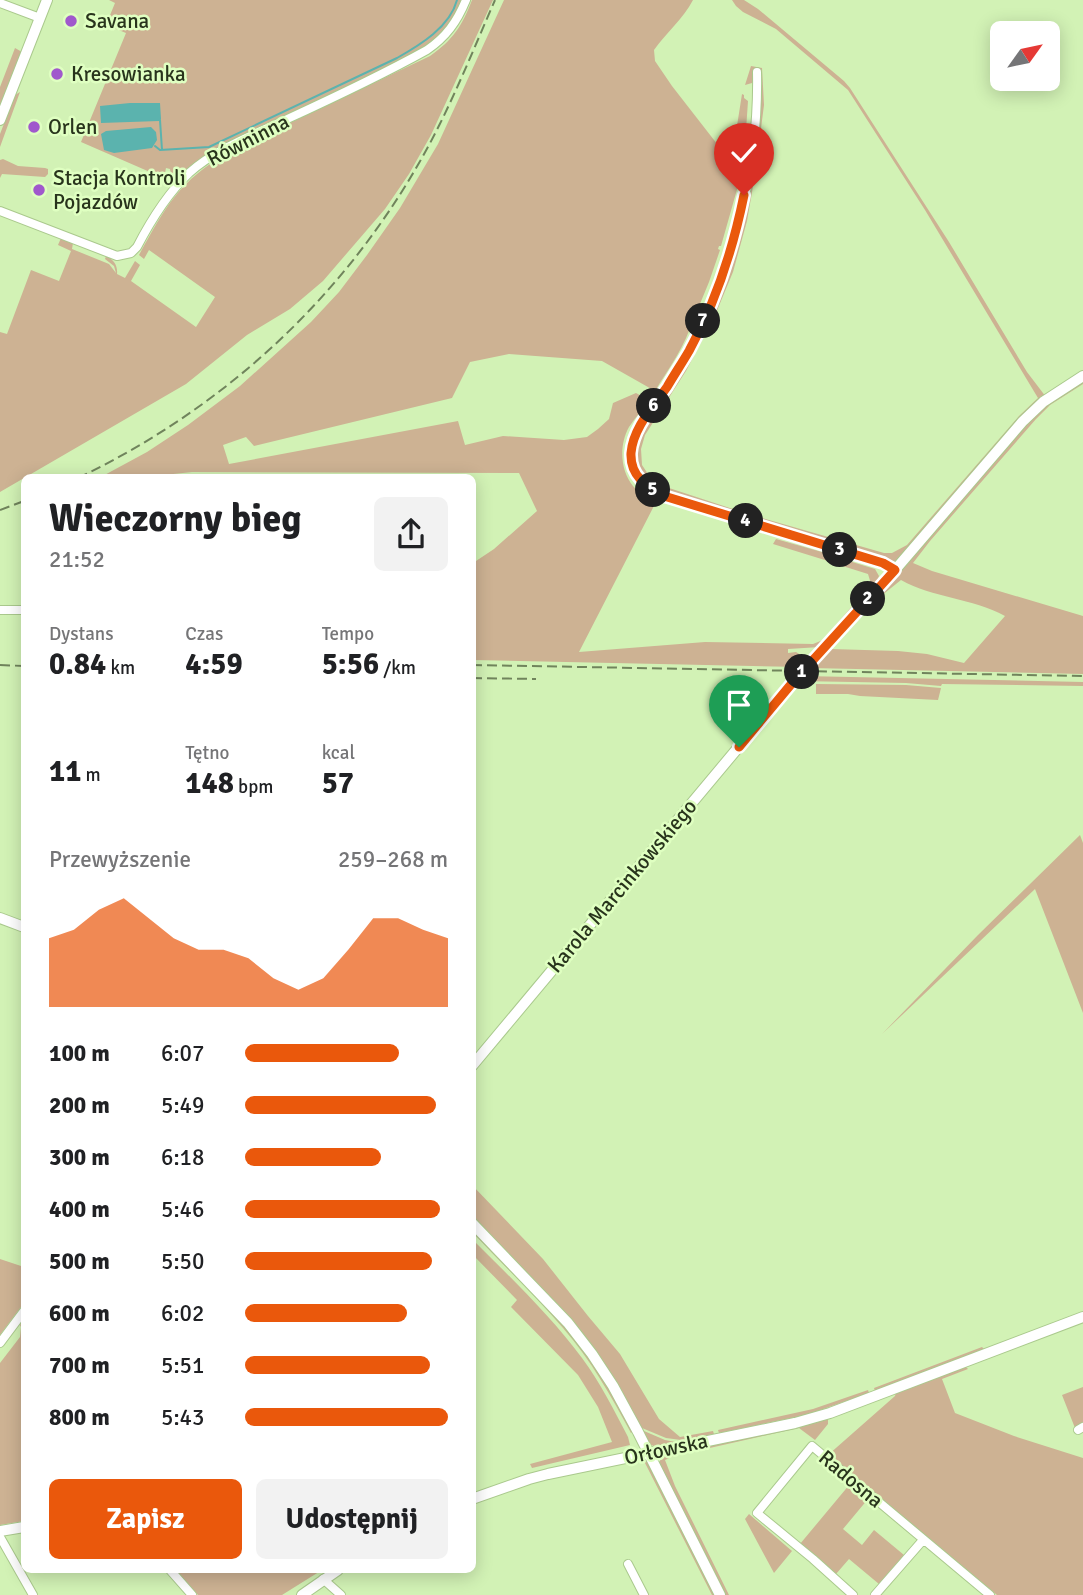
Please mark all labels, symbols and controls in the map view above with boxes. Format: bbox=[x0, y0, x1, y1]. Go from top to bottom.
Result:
place label: Savana bbox=[85, 8, 149, 34]
marker: Savana bbox=[63, 13, 79, 29]
north arrow bbox=[990, 21, 1060, 91]
map controls bbox=[990, 21, 1060, 91]
place label: Kresowianka bbox=[71, 61, 186, 87]
marker: Kresowianka bbox=[49, 66, 65, 82]
street label: Równinna bbox=[202, 108, 294, 172]
place label: Orlen bbox=[48, 114, 97, 140]
marker: Orlen bbox=[26, 119, 42, 135]
pin bbox=[714, 123, 774, 195]
icon: check bbox=[725, 134, 763, 172]
place label: Stacja Kontroli Pojazdów bbox=[53, 165, 186, 215]
marker: Stacja Kontroli Pojazdów bbox=[31, 182, 47, 198]
pin: 7 bbox=[686, 304, 720, 338]
text: 7 bbox=[697, 308, 708, 332]
pin: 6 bbox=[636, 388, 672, 424]
text: 6 bbox=[648, 393, 659, 417]
pin: 5 bbox=[636, 472, 670, 508]
text: 5 bbox=[647, 477, 658, 501]
text: Wieczorny bieg bbox=[49, 495, 302, 542]
button: share bbox=[374, 497, 448, 571]
pin: 4 bbox=[728, 504, 764, 538]
text: 4 bbox=[740, 508, 751, 532]
pin: 3 bbox=[822, 532, 858, 568]
text: 3 bbox=[834, 537, 845, 561]
text: 21:52 bbox=[49, 545, 105, 574]
pin: 2 bbox=[850, 582, 886, 616]
text: 2 bbox=[862, 586, 873, 610]
text: Dystans bbox=[49, 622, 113, 646]
text: Czas bbox=[185, 622, 223, 646]
text: Tempo bbox=[322, 622, 374, 646]
text: 0.84 bbox=[49, 646, 106, 683]
text: 4:59 bbox=[185, 646, 243, 683]
text: 5:56 bbox=[322, 646, 379, 683]
pin: 1 bbox=[784, 654, 820, 690]
text: km bbox=[106, 656, 135, 680]
text: /km bbox=[379, 656, 416, 680]
text: 1 bbox=[796, 659, 807, 683]
pin bbox=[709, 675, 769, 747]
icon: arrive bbox=[720, 686, 758, 724]
text: Tętno bbox=[185, 741, 230, 765]
text: kcal bbox=[322, 741, 355, 765]
text: 11 bbox=[49, 753, 81, 790]
text: m bbox=[81, 763, 101, 787]
text: 148 bbox=[185, 765, 234, 802]
text: 57 bbox=[322, 765, 354, 802]
text: bpm bbox=[234, 775, 273, 799]
street label: Karola Marcinkowskiego bbox=[542, 794, 702, 978]
text: Przewyższenie bbox=[49, 845, 191, 874]
text: 259–268 m bbox=[338, 845, 448, 874]
text: 100 m bbox=[49, 1039, 110, 1068]
text: 6:07 bbox=[161, 1039, 204, 1068]
text: 200 m bbox=[49, 1091, 110, 1120]
text: 5:49 bbox=[161, 1091, 204, 1120]
text: 300 m bbox=[49, 1143, 110, 1172]
text: 6:18 bbox=[161, 1143, 204, 1172]
text: 400 m bbox=[49, 1195, 110, 1224]
text: 5:46 bbox=[161, 1195, 204, 1224]
text: 500 m bbox=[49, 1247, 110, 1276]
text: 5:50 bbox=[161, 1247, 204, 1276]
text: 600 m bbox=[49, 1299, 110, 1328]
text: 6:02 bbox=[161, 1299, 204, 1328]
text: 700 m bbox=[49, 1351, 110, 1380]
text: 5:51 bbox=[161, 1351, 204, 1380]
text: 800 m bbox=[49, 1403, 110, 1432]
text: 5:43 bbox=[161, 1403, 204, 1432]
street label: Orłowska bbox=[622, 1427, 710, 1471]
street label: Radosna bbox=[813, 1444, 889, 1514]
button: Zapisz bbox=[49, 1479, 242, 1559]
button: Udostępnij bbox=[256, 1479, 448, 1559]

